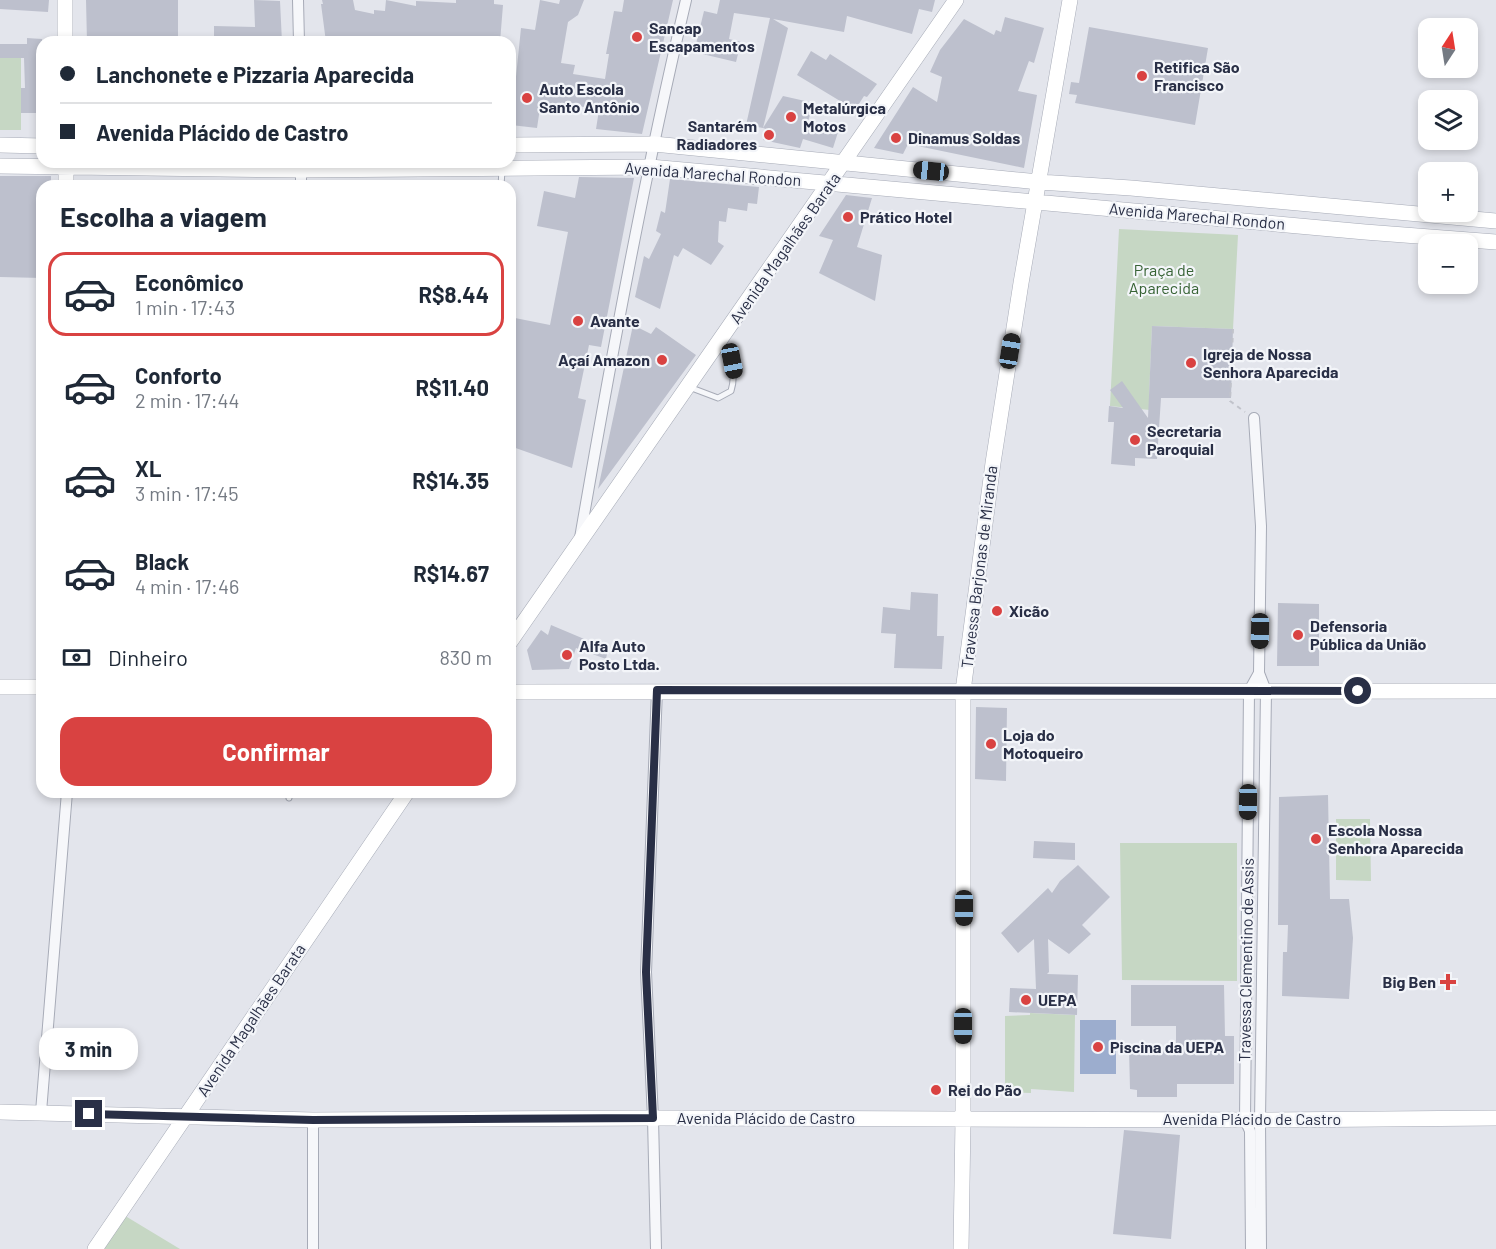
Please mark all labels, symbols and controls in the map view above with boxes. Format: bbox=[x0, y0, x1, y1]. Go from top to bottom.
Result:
place label: Sancap Escapamentos bbox=[649, 18, 755, 55]
north arrow bbox=[1418, 18, 1478, 78]
map controls bbox=[1418, 18, 1478, 294]
marker: Sancap Escapamentos bbox=[630, 30, 644, 44]
place label: Retifica São Francisco bbox=[1154, 57, 1240, 94]
text: Lanchonete e Pizzaria Aparecida bbox=[96, 61, 414, 87]
marker: Retifica São Francisco bbox=[1135, 69, 1149, 83]
place label: Auto Escola Santo Antônio bbox=[539, 79, 640, 116]
button: layers bbox=[1418, 90, 1478, 150]
marker: Auto Escola Santo Antônio bbox=[520, 91, 534, 105]
place label: Metalúrgica Motos bbox=[803, 98, 886, 135]
marker: Metalúrgica Motos bbox=[784, 110, 798, 124]
place label: Santarém Radiadores bbox=[677, 116, 757, 153]
text: Avenida Plácido de Castro bbox=[96, 119, 349, 145]
marker: Santarém Radiadores bbox=[762, 128, 776, 142]
place label: Dinamus Soldas bbox=[908, 128, 1020, 147]
marker: Dinamus Soldas bbox=[889, 131, 903, 145]
street label: Avenida Marechal Rondon bbox=[624, 158, 802, 189]
car bbox=[912, 160, 950, 182]
button: + bbox=[1418, 162, 1478, 222]
street label: Avenida Magalhães Barata bbox=[725, 169, 844, 327]
street label: Avenida Marechal Rondon bbox=[1108, 198, 1286, 233]
text: Escolha a viagem bbox=[60, 200, 267, 232]
place label: Prático Hotel bbox=[860, 207, 952, 226]
marker: Prático Hotel bbox=[841, 210, 855, 224]
button: − bbox=[1418, 234, 1478, 294]
park label: Praça de Aparecida bbox=[1129, 260, 1199, 297]
icon: car bbox=[63, 267, 117, 321]
text: Econômico bbox=[135, 269, 244, 295]
text: R$8.44 bbox=[418, 281, 489, 307]
text: 1 min · 17:43 bbox=[135, 295, 235, 319]
place label: Avante bbox=[590, 311, 640, 330]
marker: Avante bbox=[571, 314, 585, 328]
car bbox=[998, 332, 1022, 370]
car bbox=[720, 342, 744, 380]
place label: Igreja de Nossa Senhora Aparecida bbox=[1203, 344, 1338, 381]
place label: Açaí Amazon bbox=[558, 350, 650, 369]
marker: Açaí Amazon bbox=[655, 353, 669, 367]
marker: Igreja de Nossa Senhora Aparecida bbox=[1184, 356, 1198, 370]
icon: car bbox=[63, 360, 117, 414]
text: Conforto bbox=[135, 362, 222, 388]
text: R$11.40 bbox=[415, 374, 489, 400]
text: 2 min · 17:44 bbox=[135, 388, 240, 412]
place label: Secretaria Paroquial bbox=[1147, 421, 1222, 458]
marker: Secretaria Paroquial bbox=[1128, 433, 1142, 447]
icon: car bbox=[63, 453, 117, 507]
text: XL bbox=[135, 455, 161, 481]
street label: Travessa Barjonas de Miranda bbox=[957, 465, 1000, 669]
text: R$14.35 bbox=[412, 467, 489, 493]
text: 3 min · 17:45 bbox=[135, 481, 238, 505]
icon: car bbox=[63, 546, 117, 600]
text: Black bbox=[135, 548, 189, 574]
text: R$14.67 bbox=[413, 560, 489, 586]
text: 4 min · 17:46 bbox=[135, 574, 239, 598]
place label: Xicão bbox=[1009, 601, 1049, 620]
marker: Xicão bbox=[990, 604, 1004, 618]
car bbox=[1251, 613, 1269, 649]
place label: Defensoria Pública da União bbox=[1310, 616, 1427, 653]
marker: Defensoria Pública da União bbox=[1291, 628, 1305, 642]
place label: Alfa Auto Posto Ltda. bbox=[579, 636, 660, 673]
icon: cash bbox=[60, 641, 93, 674]
text: Dinheiro bbox=[108, 644, 188, 670]
text: 830 m bbox=[439, 645, 492, 669]
marker: Alfa Auto Posto Ltda. bbox=[560, 648, 574, 662]
route start bbox=[1344, 677, 1371, 704]
button: Confirmar bbox=[60, 717, 492, 786]
place label: Loja do Motoqueiro bbox=[1003, 725, 1084, 762]
marker: Loja do Motoqueiro bbox=[984, 737, 998, 751]
car bbox=[1239, 784, 1257, 820]
place label: Escola Nossa Senhora Aparecida bbox=[1328, 820, 1463, 857]
marker: Escola Nossa Senhora Aparecida bbox=[1309, 832, 1323, 846]
street label: Travessa Clementino de Assis bbox=[1234, 858, 1257, 1062]
car bbox=[955, 890, 973, 926]
street label: Avenida Magalhães Barata bbox=[192, 940, 309, 1100]
place label: Big Ben bbox=[1382, 972, 1436, 991]
marker: Big Ben bbox=[1441, 975, 1455, 989]
place label: UEPA bbox=[1038, 990, 1077, 1009]
marker: UEPA bbox=[1019, 993, 1033, 1007]
car bbox=[954, 1008, 972, 1044]
callout: 3 min bbox=[40, 1027, 138, 1069]
text: 3 min bbox=[65, 1037, 112, 1061]
place label: Piscina da UEPA bbox=[1110, 1037, 1225, 1056]
marker: Piscina da UEPA bbox=[1091, 1040, 1105, 1054]
place label: Rei do Pão bbox=[948, 1080, 1022, 1099]
marker: Rei do Pão bbox=[929, 1083, 943, 1097]
route end bbox=[75, 1100, 102, 1127]
street label: Avenida Plácido de Castro bbox=[677, 1108, 855, 1127]
street label: Avenida Plácido de Castro bbox=[1163, 1109, 1341, 1128]

